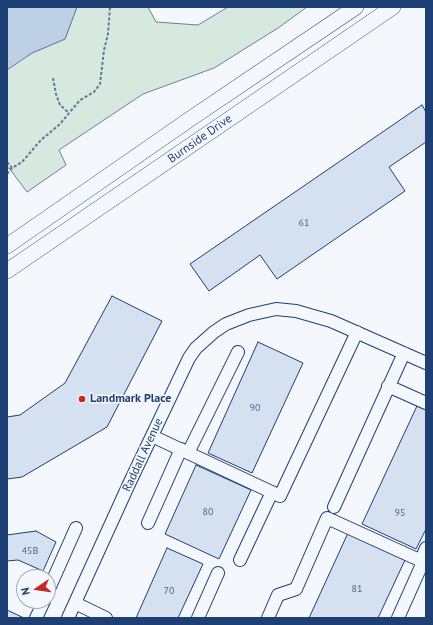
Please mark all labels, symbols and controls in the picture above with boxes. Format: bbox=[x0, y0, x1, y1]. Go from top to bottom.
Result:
street label: Burnside Drive bbox=[165, 112, 235, 166]
house number: 61 bbox=[299, 217, 309, 229]
place label: Landmark Place bbox=[90, 392, 171, 406]
marker: Landmark Place bbox=[77, 394, 87, 404]
house number: 90 bbox=[250, 402, 260, 414]
street label: Raddall Avenue bbox=[120, 416, 166, 494]
house number: 80 bbox=[203, 506, 213, 518]
house number: 95 bbox=[395, 507, 405, 519]
house number: 45B bbox=[22, 545, 38, 557]
north arrow bbox=[16, 569, 56, 609]
house number: 81 bbox=[352, 583, 362, 595]
house number: 70 bbox=[164, 585, 174, 597]
text: N bbox=[18, 586, 33, 597]

